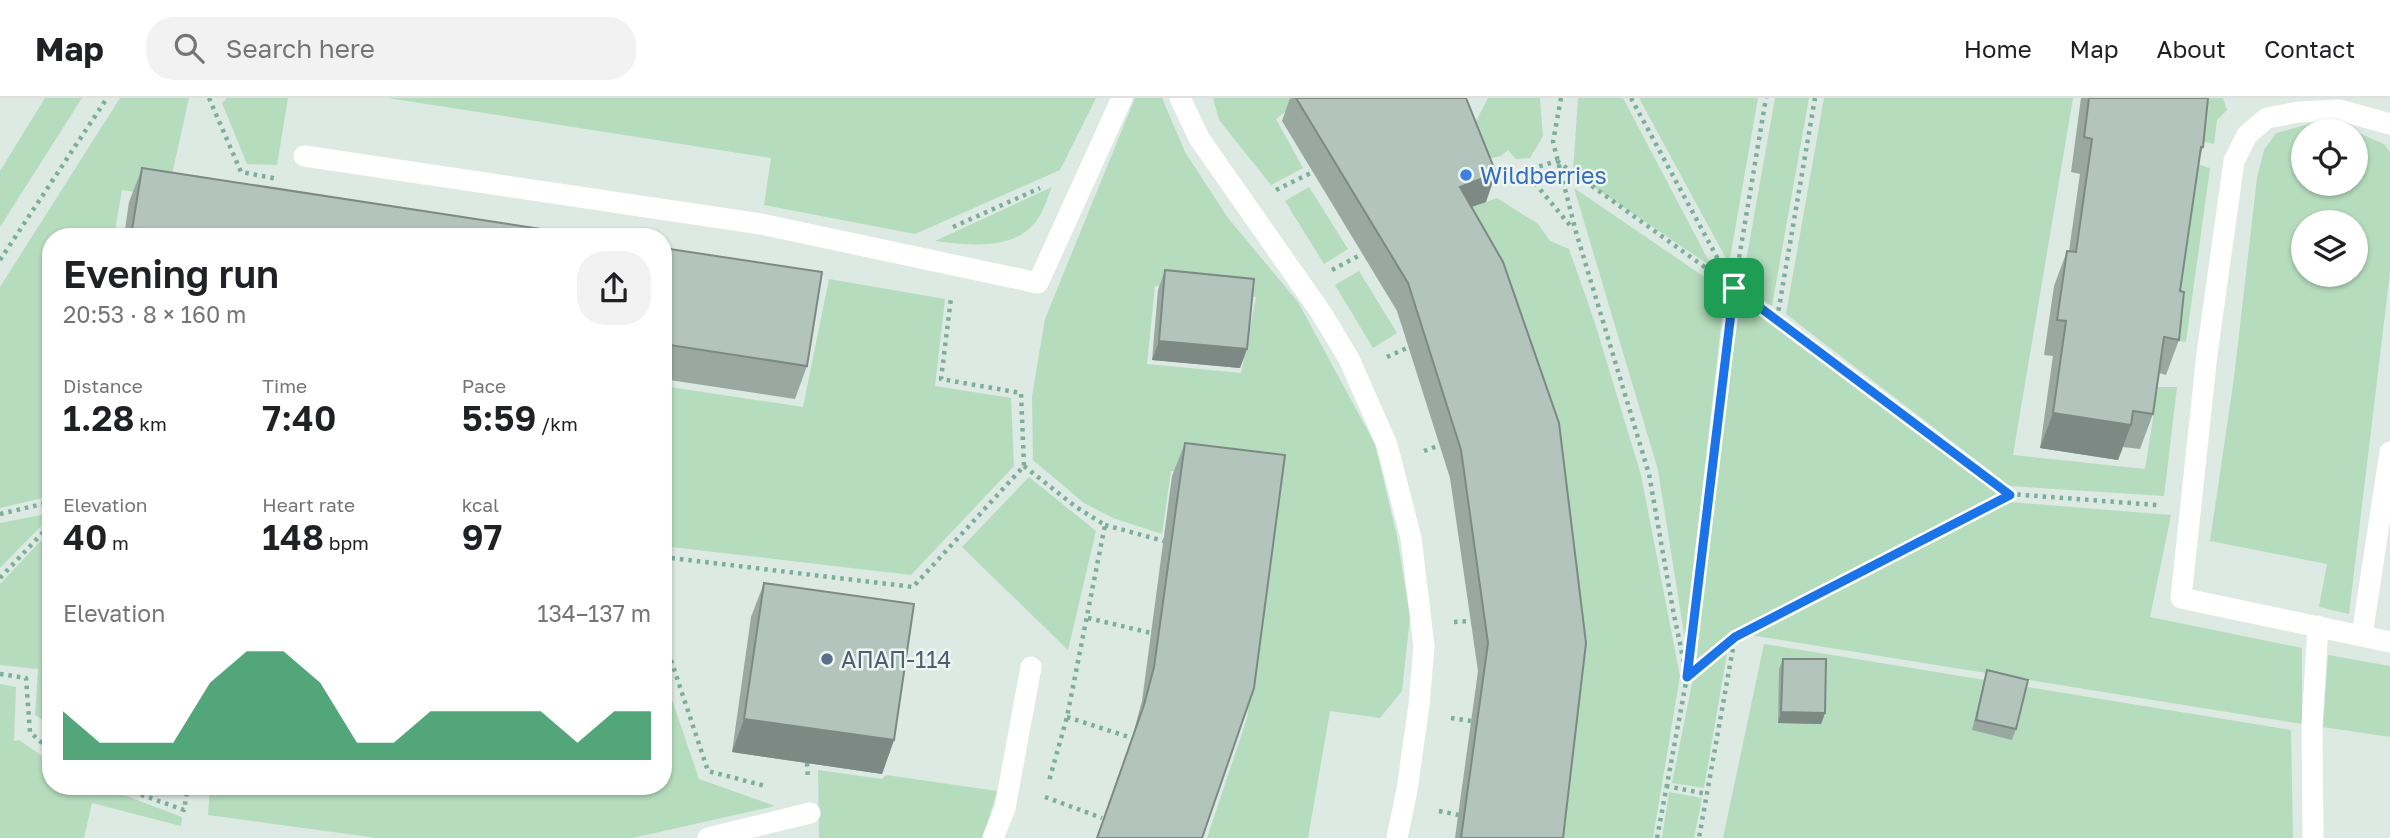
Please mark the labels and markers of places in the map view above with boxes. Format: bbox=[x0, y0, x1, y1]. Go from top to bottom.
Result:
place label: Wildberries bbox=[1480, 161, 1607, 189]
marker: Wildberries bbox=[1458, 167, 1474, 183]
pin bbox=[1704, 258, 1764, 318]
place label: АПАП-114 bbox=[841, 645, 951, 673]
marker: АПАП-114 bbox=[819, 651, 835, 667]

